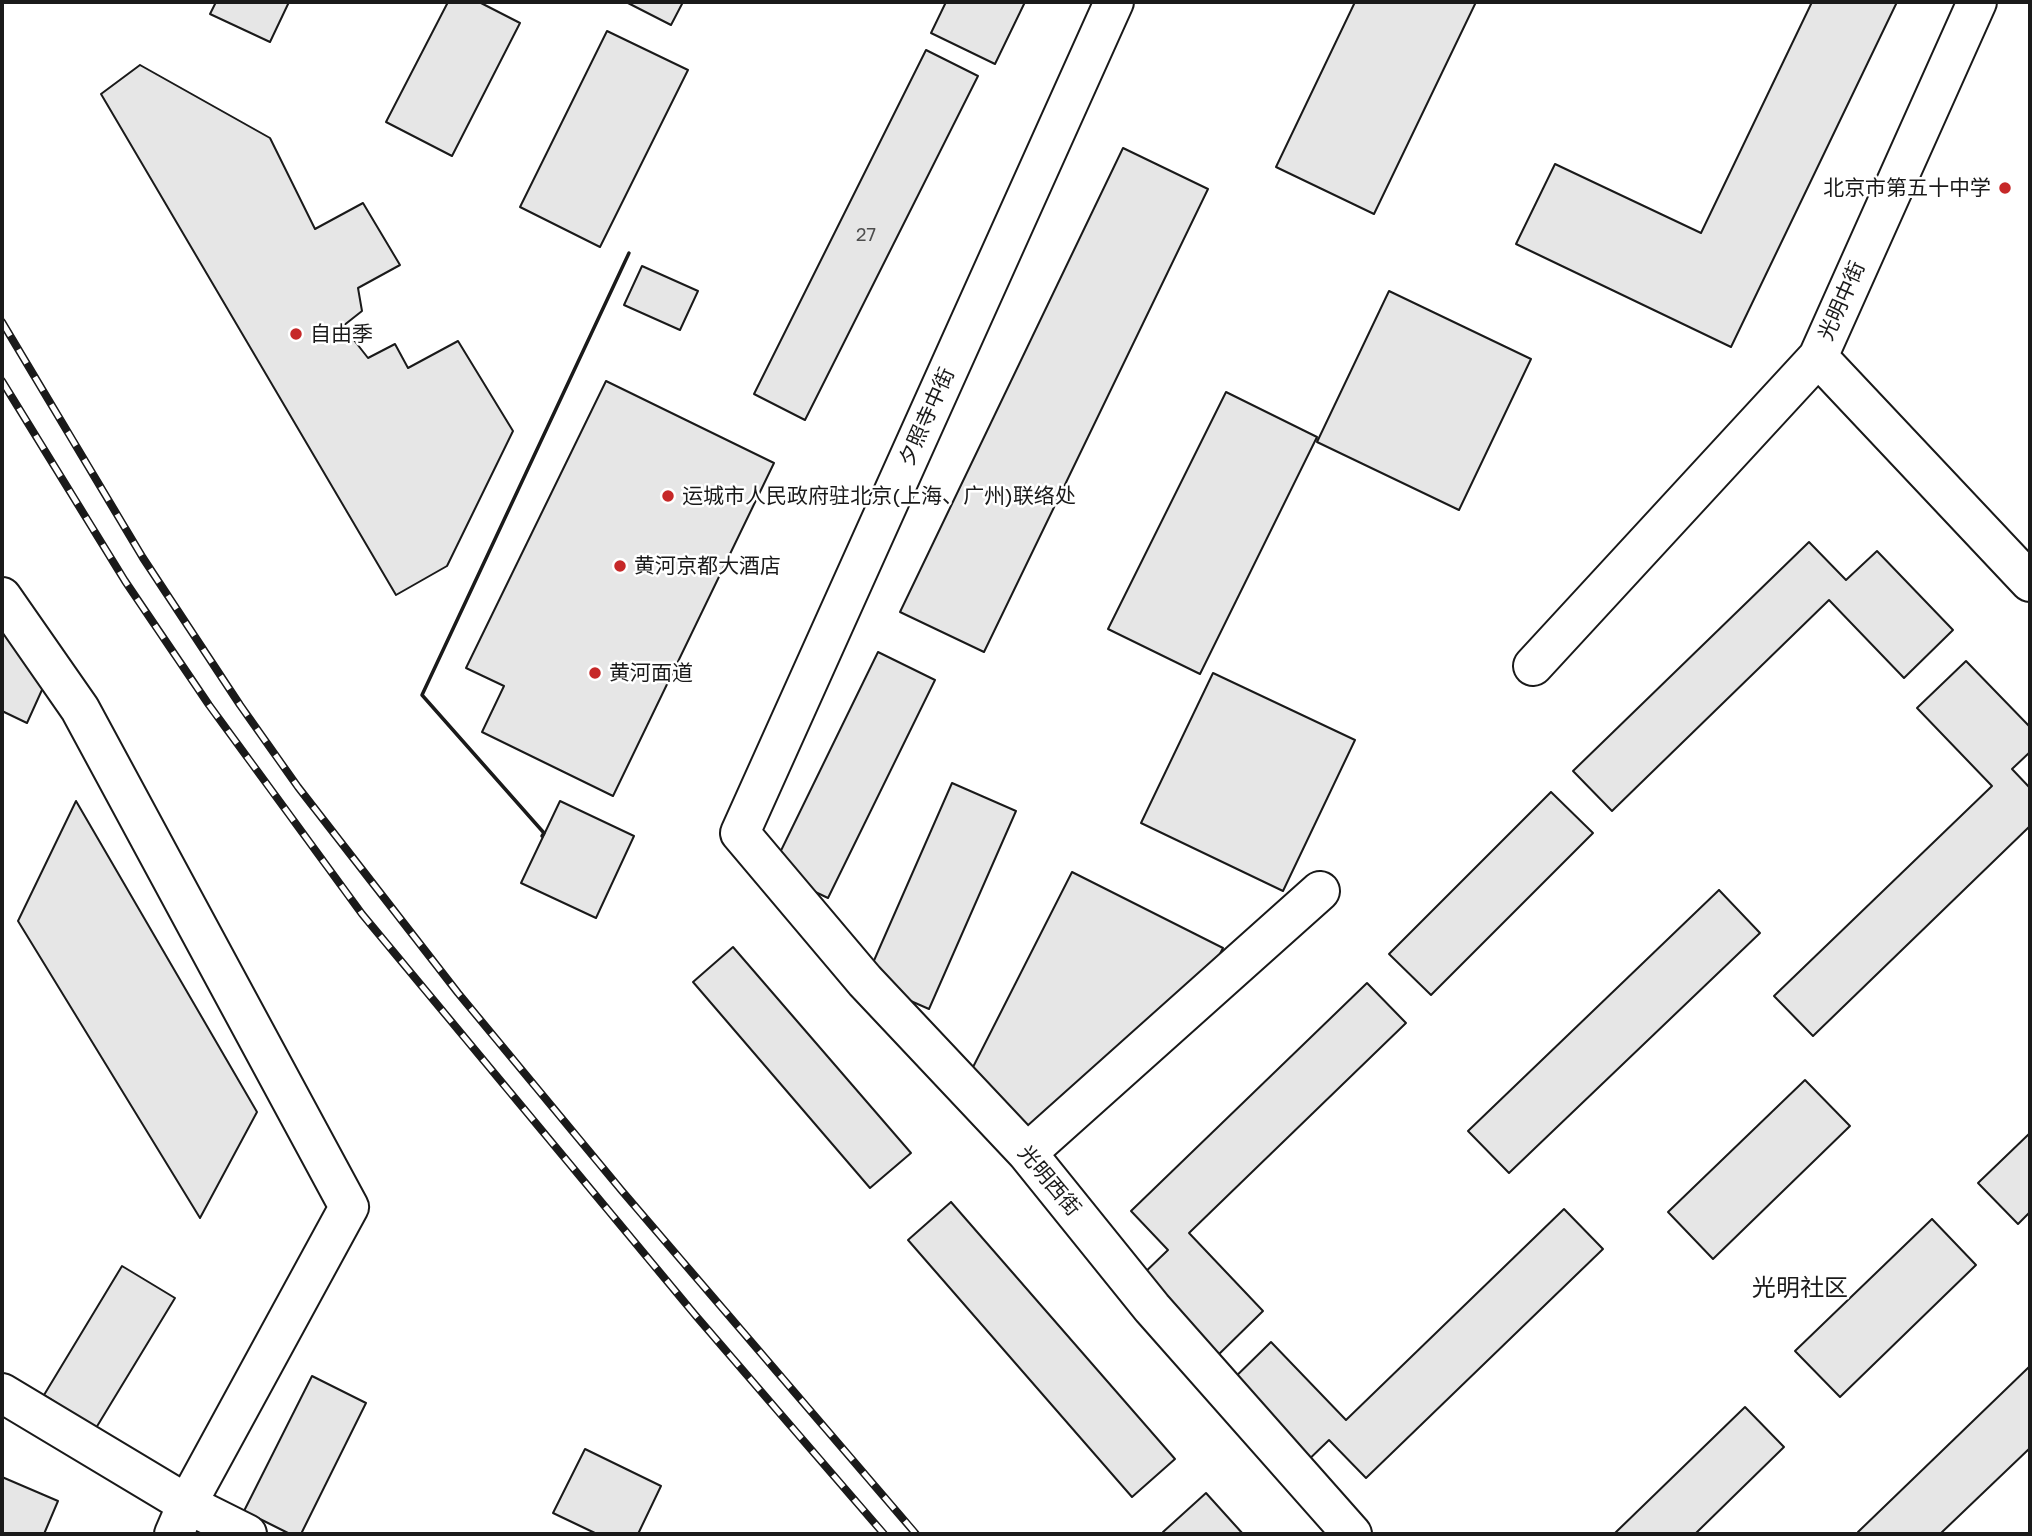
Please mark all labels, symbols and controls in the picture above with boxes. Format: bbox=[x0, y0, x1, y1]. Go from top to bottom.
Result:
place label: 北京市第五十中学 bbox=[1823, 175, 1991, 201]
marker: 北京市第五十中学 bbox=[1997, 180, 2013, 196]
house number: 27 bbox=[856, 224, 876, 246]
street label: 光明中街 bbox=[1813, 258, 1871, 344]
place label: 自由季 bbox=[310, 321, 373, 347]
marker: 自由季 bbox=[288, 326, 304, 342]
street label: 夕照寺中街 bbox=[894, 364, 960, 470]
place label: 运城市人民政府驻北京(上海、广州)联络处 bbox=[682, 483, 1076, 509]
marker: 运城市人民政府驻北京(上海、广州)联络处 bbox=[660, 488, 676, 504]
place label: 黄河京都大酒店 bbox=[634, 553, 781, 579]
marker: 黄河京都大酒店 bbox=[612, 558, 628, 574]
place label: 黄河面道 bbox=[609, 660, 693, 686]
marker: 黄河面道 bbox=[587, 665, 603, 681]
street label: 光明西街 bbox=[1012, 1141, 1086, 1221]
district label: 光明社区 bbox=[1752, 1274, 1848, 1302]

